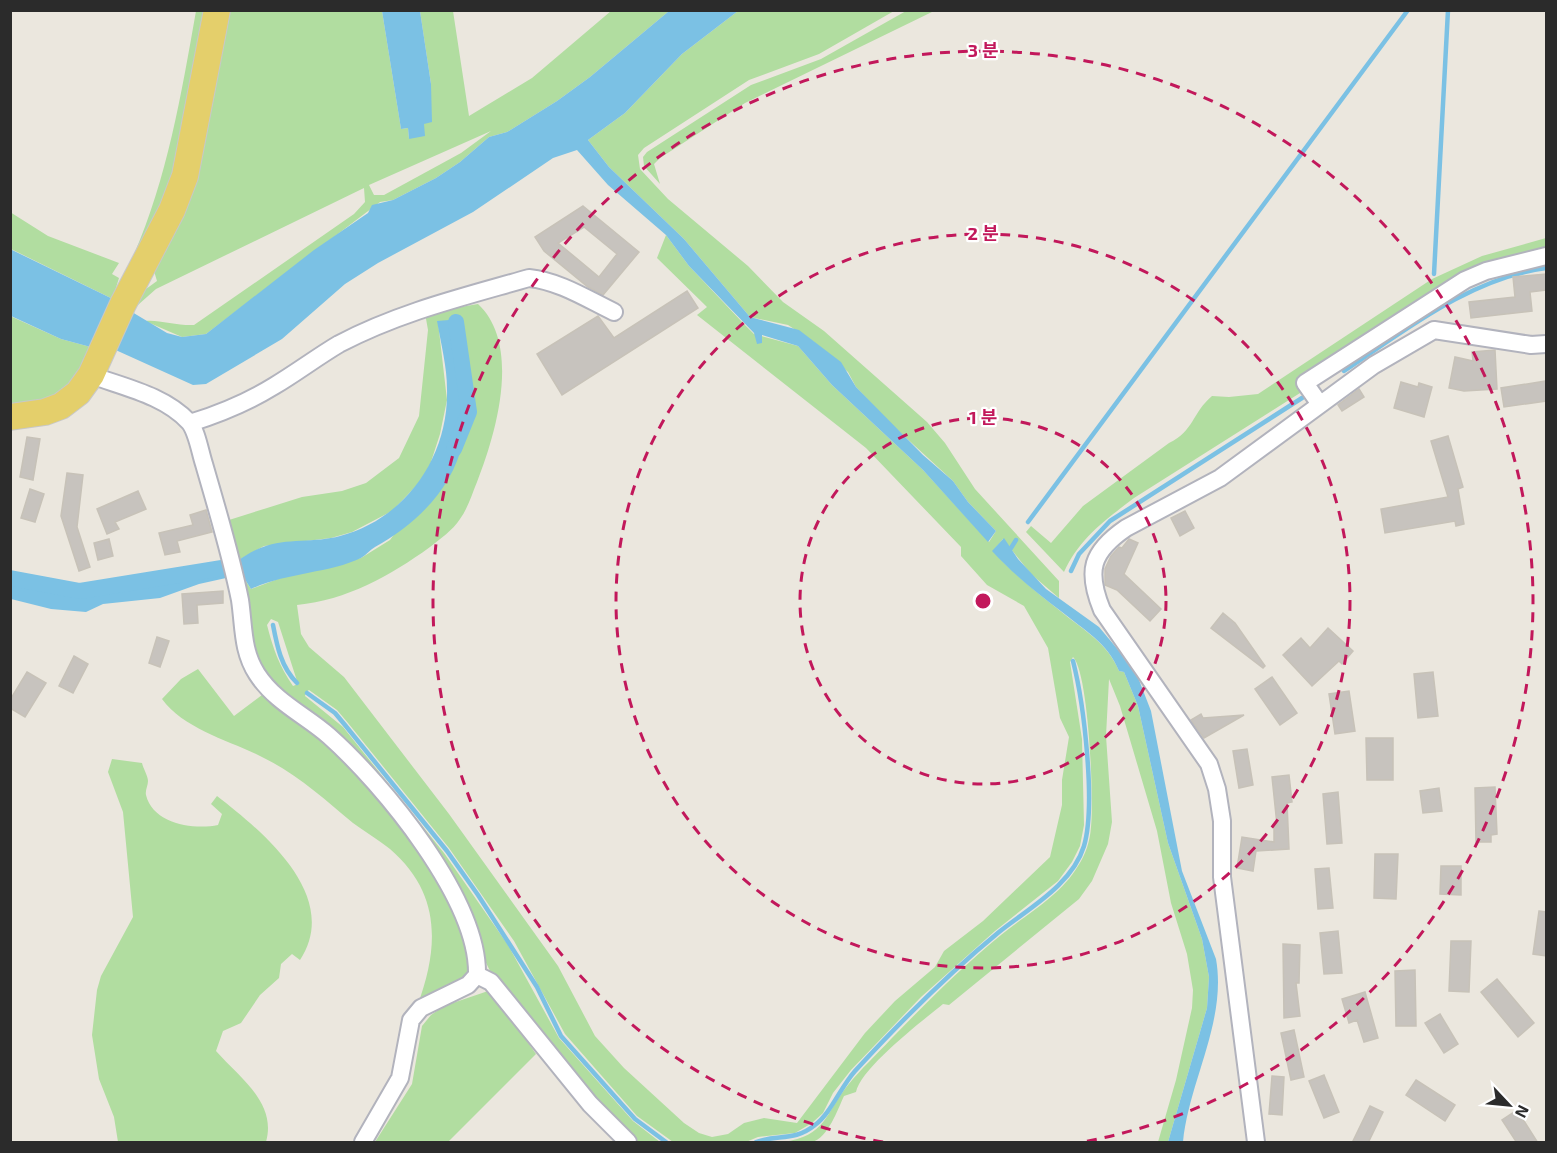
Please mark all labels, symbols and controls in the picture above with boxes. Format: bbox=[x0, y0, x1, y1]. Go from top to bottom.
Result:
text: 3 분 bbox=[968, 39, 999, 61]
text: 2 분 bbox=[968, 222, 999, 244]
text: 1 분 bbox=[969, 406, 998, 428]
centre of rings bbox=[973, 591, 993, 611]
north arrow bbox=[1479, 1075, 1539, 1135]
text: N bbox=[1512, 1102, 1534, 1121]

